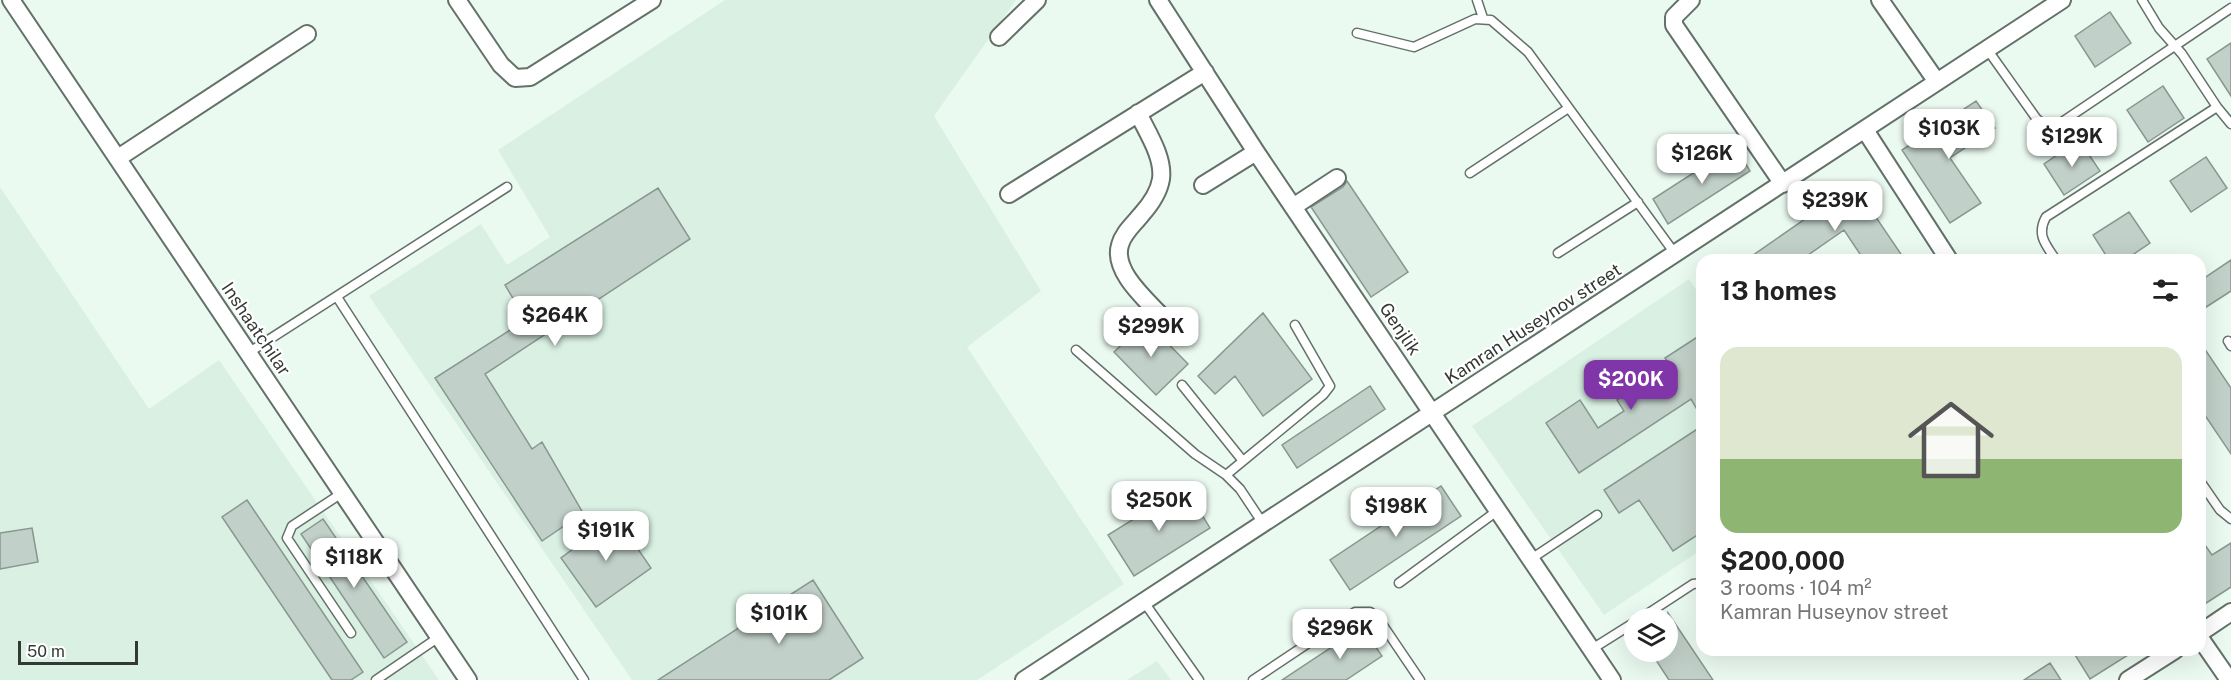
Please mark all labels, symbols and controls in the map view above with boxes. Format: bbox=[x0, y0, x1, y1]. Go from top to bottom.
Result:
pin: $103K bbox=[1907, 109, 1991, 160]
text: $103K bbox=[1918, 116, 1980, 140]
pin: $129K bbox=[2030, 117, 2114, 168]
text: $129K bbox=[2041, 124, 2103, 148]
pin: $126K bbox=[1660, 134, 1744, 185]
text: $126K bbox=[1671, 141, 1733, 165]
pin: $239K bbox=[1793, 181, 1877, 232]
text: $239K bbox=[1801, 188, 1869, 212]
street label: Kamran Huseynov street bbox=[1441, 259, 1625, 388]
icon: filters bbox=[2149, 274, 2182, 307]
text: 13 homes bbox=[1720, 275, 1837, 306]
street label: Inshaatchilar bbox=[217, 278, 295, 379]
pin: $264K bbox=[513, 296, 597, 347]
street label: Genjlik bbox=[1375, 299, 1426, 359]
text: $264K bbox=[522, 303, 588, 327]
pin: $299K bbox=[1109, 307, 1193, 358]
text: $299K bbox=[1118, 314, 1184, 338]
pin: $200K bbox=[1589, 360, 1673, 411]
text: $200K bbox=[1598, 367, 1664, 391]
icon: home bbox=[1897, 386, 2005, 494]
pin: $250K bbox=[1117, 481, 1201, 532]
pin: $198K bbox=[1354, 487, 1438, 538]
text: $250K bbox=[1125, 488, 1193, 512]
text: $198K bbox=[1364, 494, 1428, 518]
pin: $191K bbox=[564, 511, 648, 562]
text: $191K bbox=[577, 518, 635, 542]
pin: $118K bbox=[312, 538, 396, 589]
text: $118K bbox=[325, 545, 383, 569]
text: $200,000 bbox=[1720, 545, 1845, 576]
text: 3 rooms · 104 m² bbox=[1720, 576, 1872, 600]
pin: $101K bbox=[737, 594, 821, 645]
text: Kamran Huseynov street bbox=[1720, 600, 1949, 624]
text: $101K bbox=[750, 601, 808, 625]
map controls bbox=[1624, 608, 1678, 662]
button: layers bbox=[1624, 608, 1678, 662]
pin: $296K bbox=[1298, 609, 1382, 660]
text: $296K bbox=[1307, 616, 1373, 640]
scale bar bbox=[18, 638, 138, 666]
text: 50 m bbox=[27, 642, 65, 661]

